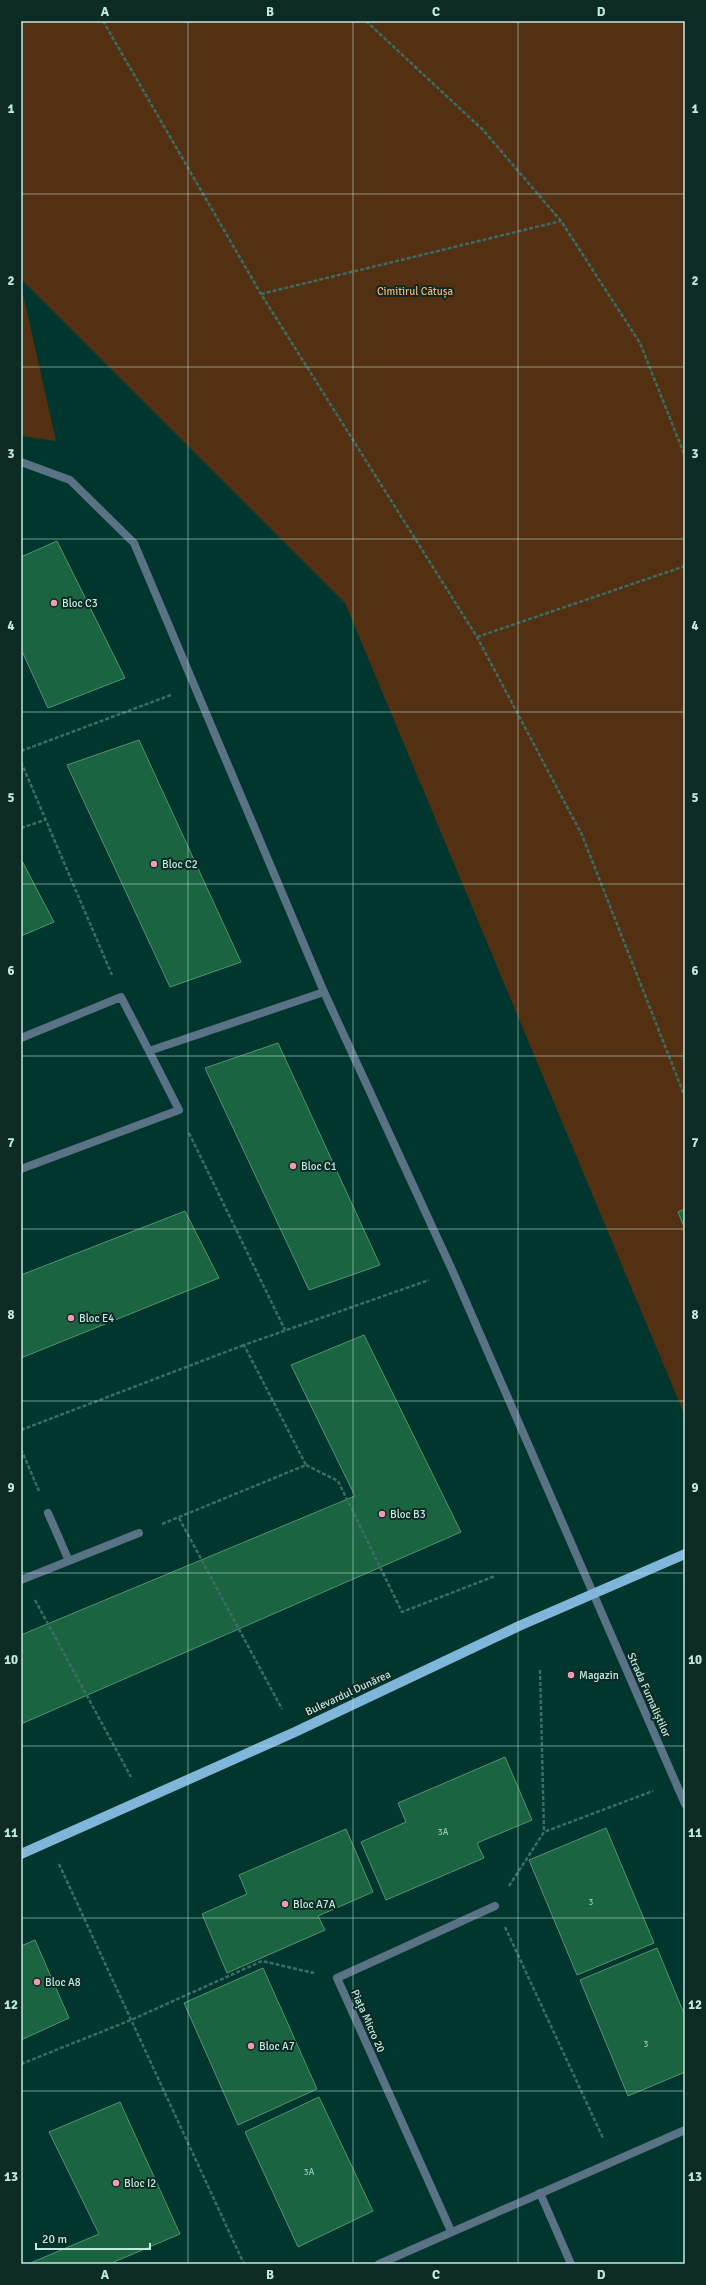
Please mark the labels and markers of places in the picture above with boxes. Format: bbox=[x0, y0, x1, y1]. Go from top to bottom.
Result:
place label: Bloc C3 bbox=[62, 597, 98, 610]
marker: Bloc C3 bbox=[49, 598, 59, 608]
place label: Bloc C2 bbox=[162, 858, 198, 871]
marker: Bloc C2 bbox=[149, 859, 159, 869]
place label: Bloc C1 bbox=[301, 1160, 337, 1173]
marker: Bloc C1 bbox=[288, 1161, 298, 1171]
place label: Bloc E4 bbox=[79, 1312, 114, 1325]
marker: Bloc E4 bbox=[66, 1313, 76, 1323]
place label: Bloc B3 bbox=[390, 1508, 426, 1521]
marker: Bloc B3 bbox=[377, 1509, 387, 1519]
place label: Magazin bbox=[579, 1669, 619, 1682]
marker: Magazin bbox=[566, 1670, 576, 1680]
place label: Bloc A7A bbox=[293, 1898, 336, 1911]
marker: Bloc A7A bbox=[280, 1899, 290, 1909]
place label: Bloc A8 bbox=[45, 1976, 81, 1989]
marker: Bloc A8 bbox=[32, 1977, 42, 1987]
place label: Bloc A7 bbox=[259, 2040, 295, 2053]
marker: Bloc A7 bbox=[246, 2041, 256, 2051]
place label: Bloc I2 bbox=[124, 2177, 156, 2190]
marker: Bloc I2 bbox=[111, 2178, 121, 2188]

